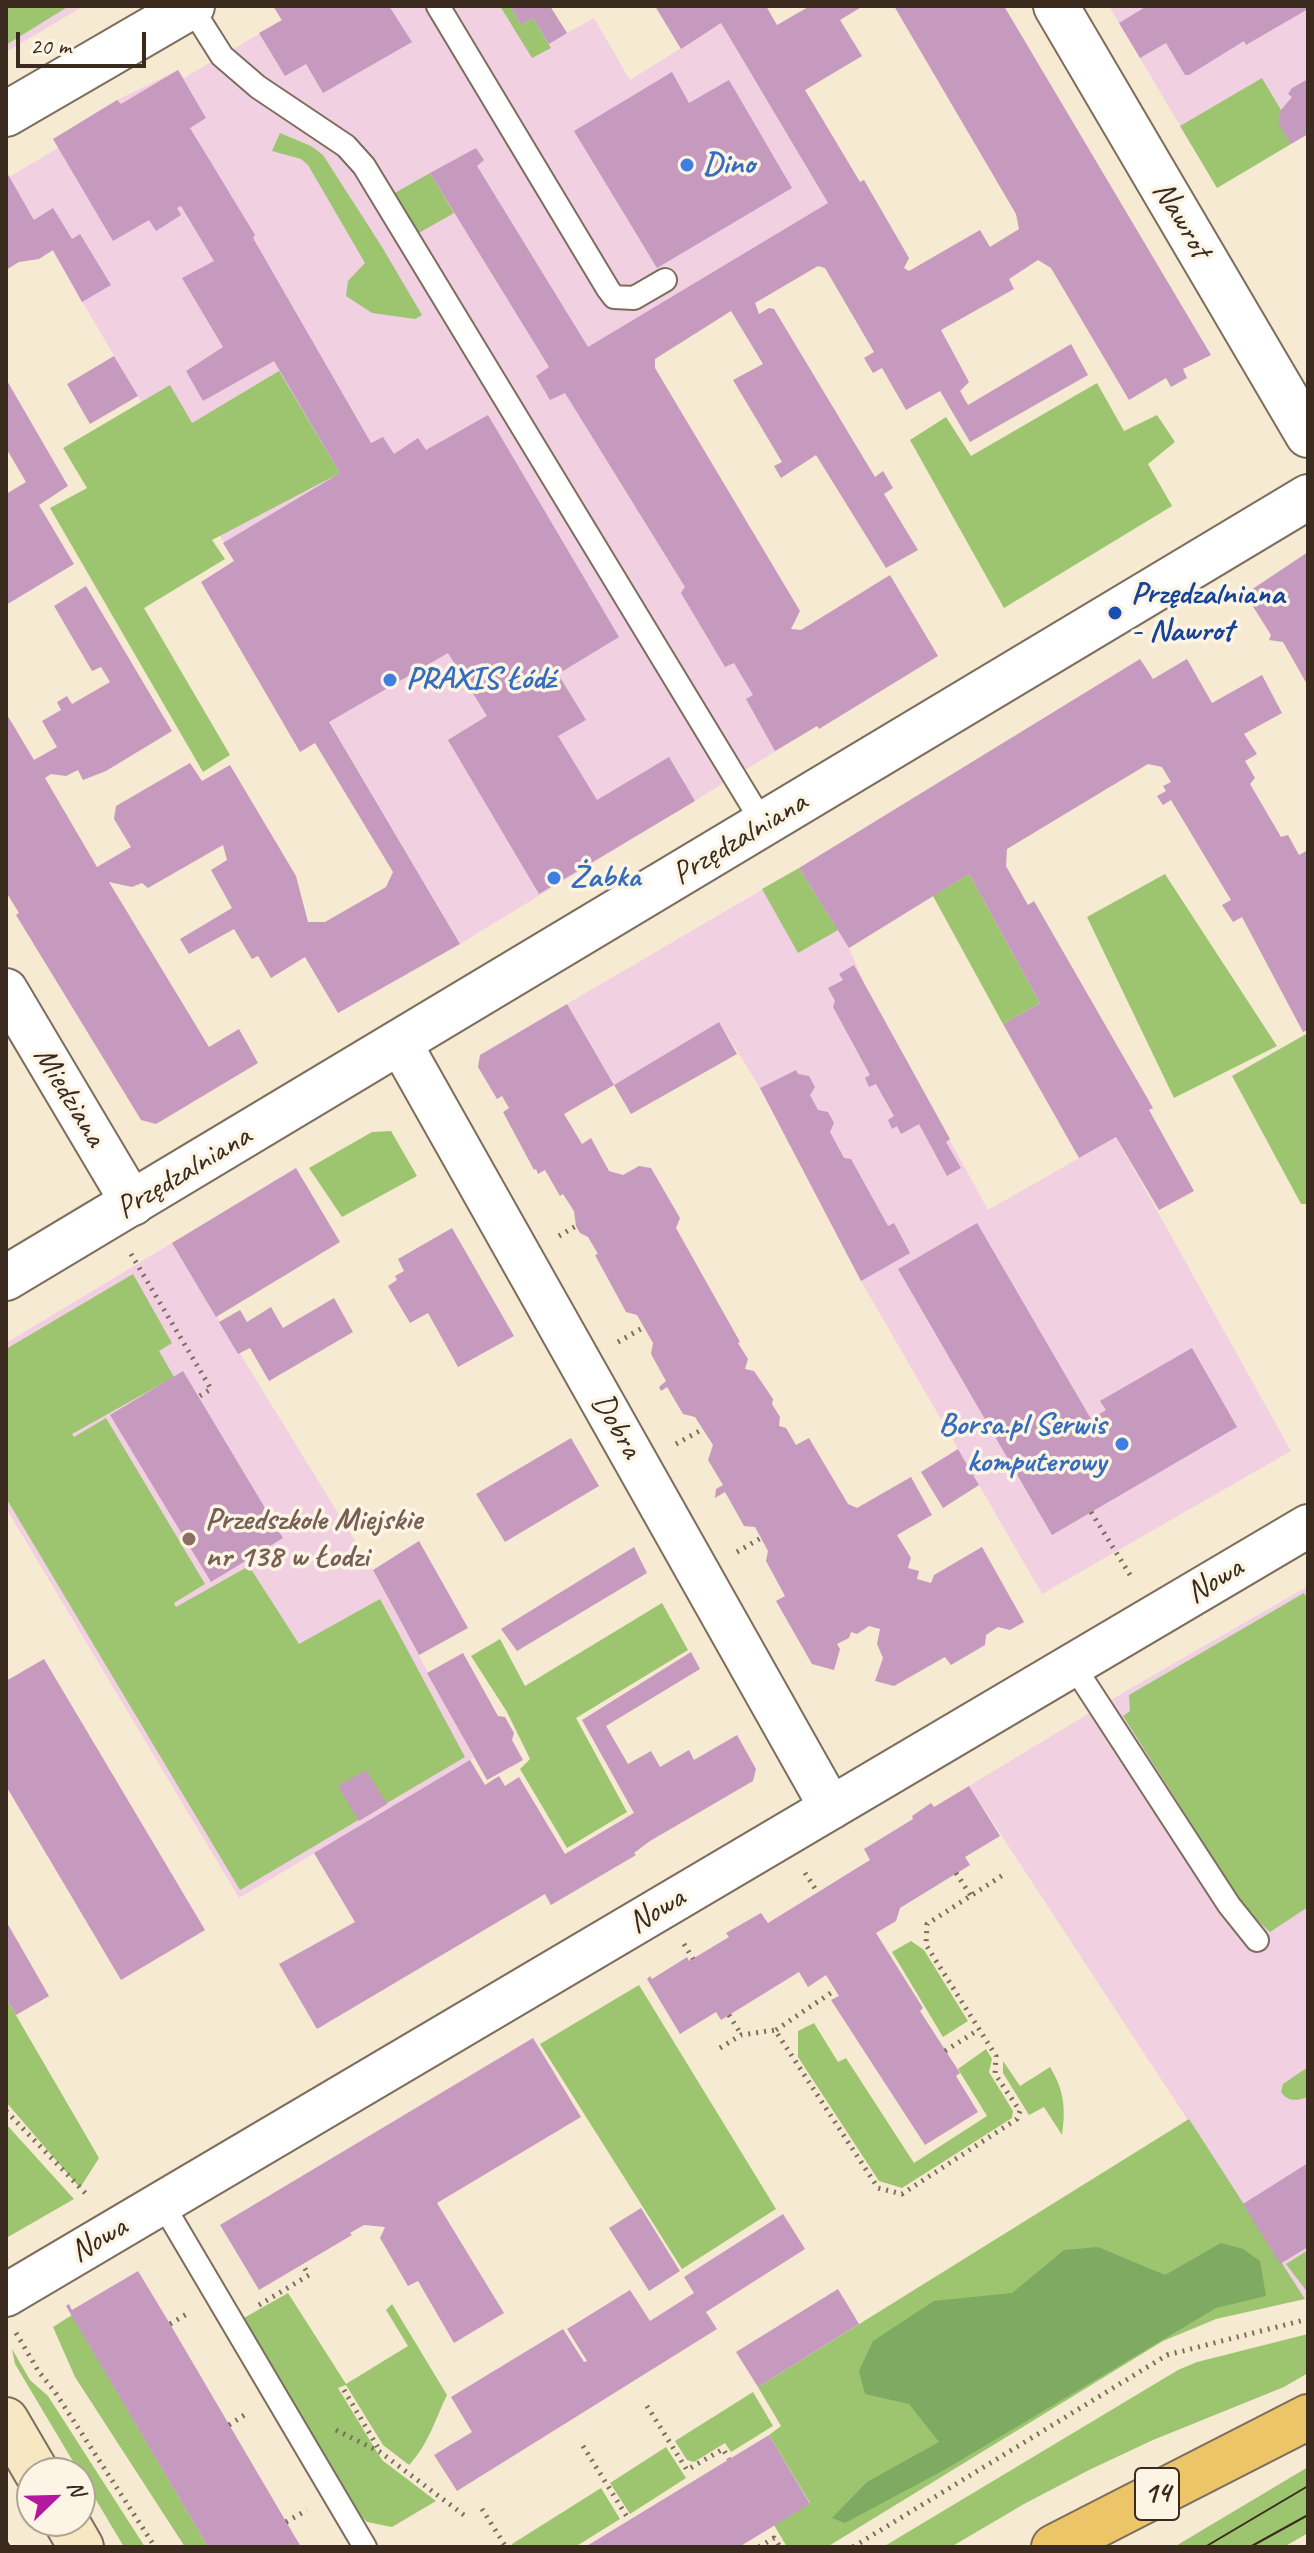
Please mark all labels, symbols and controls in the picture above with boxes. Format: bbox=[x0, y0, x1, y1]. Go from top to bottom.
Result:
scale bar bbox=[20, 16, 150, 66]
text: 20 m bbox=[30, 31, 71, 61]
place label: Dino bbox=[703, 146, 755, 184]
marker: Dino bbox=[678, 156, 696, 174]
street label: Nawrot bbox=[1143, 175, 1219, 265]
place label: Przędzalniana - Nawrot bbox=[1131, 576, 1284, 651]
marker: Przędzalniana - Nawrot bbox=[1106, 604, 1124, 622]
place label: PRAXIS Łódź bbox=[406, 661, 555, 699]
marker: PRAXIS Łódź bbox=[381, 671, 399, 689]
street label: Przędzalniana bbox=[665, 784, 815, 894]
place label: Żabka bbox=[570, 859, 640, 897]
marker: Żabka bbox=[545, 869, 563, 887]
street label: Miedziana bbox=[24, 1040, 114, 1154]
street label: Przędzalniana bbox=[109, 1118, 259, 1228]
street label: Dobra bbox=[582, 1387, 650, 1465]
place label: Borsa.pl Serwis komputerowy bbox=[939, 1407, 1106, 1482]
marker: Borsa.pl Serwis komputerowy bbox=[1113, 1435, 1131, 1453]
place label: Przedszkole Miejskie nr 138 w Łodzi bbox=[205, 1502, 422, 1577]
marker: Przedszkole Miejskie nr 138 w Łodzi bbox=[180, 1530, 198, 1548]
street label: Nowa bbox=[1180, 1549, 1250, 1613]
street label: Nowa bbox=[622, 1879, 692, 1943]
street label: Nowa bbox=[64, 2208, 134, 2272]
north arrow bbox=[16, 2457, 96, 2537]
road number: 14 bbox=[1135, 2468, 1179, 2520]
text: N bbox=[61, 2477, 92, 2500]

